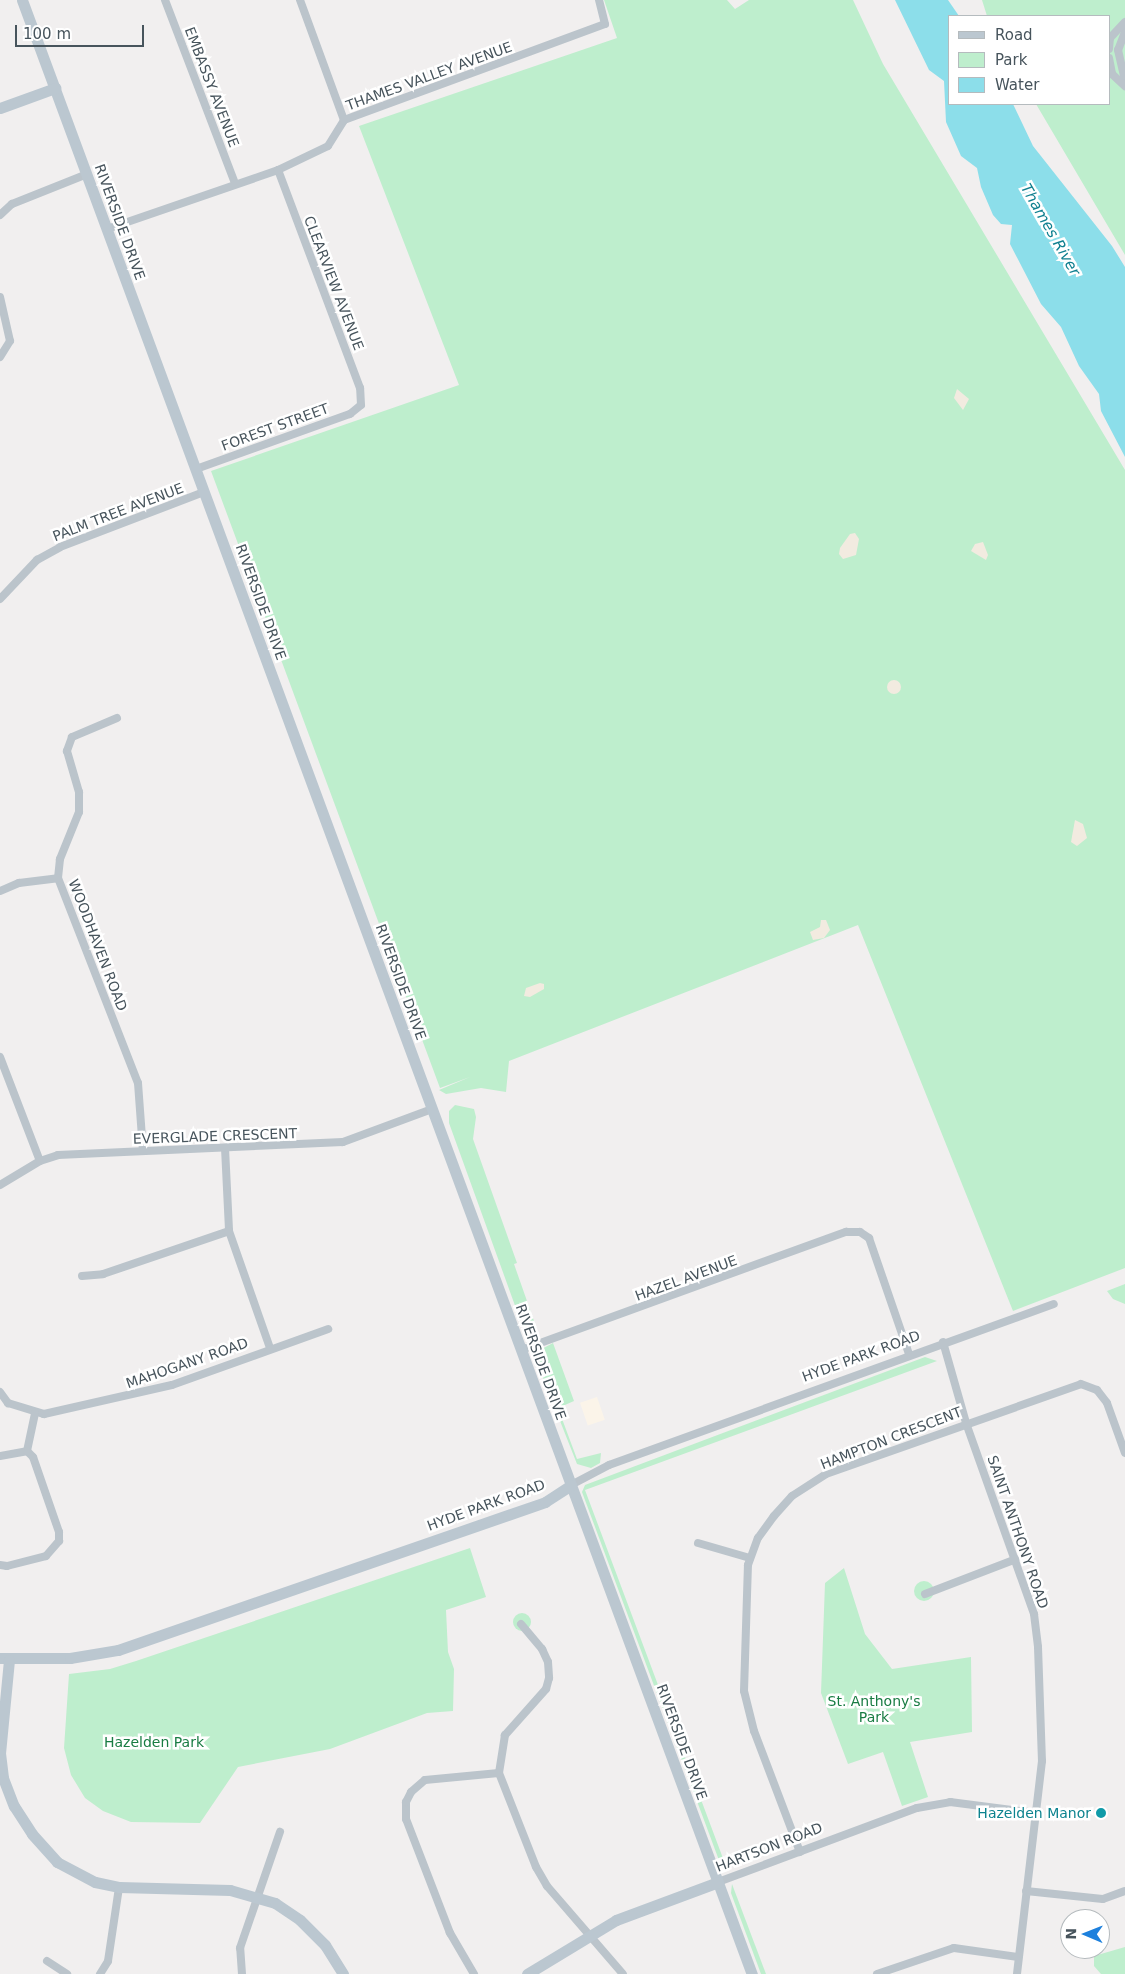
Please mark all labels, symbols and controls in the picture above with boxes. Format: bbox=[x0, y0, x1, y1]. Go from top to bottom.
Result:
scale bar bbox=[18, 15, 146, 47]
legend bbox=[948, 15, 1110, 105]
street label: EMBASSY AVENUE bbox=[181, 24, 243, 150]
text: 100 m bbox=[23, 25, 71, 43]
text: Road bbox=[995, 26, 1033, 44]
street label: THAMES VALLEY AVENUE bbox=[344, 38, 514, 114]
text: Park bbox=[995, 51, 1027, 69]
text: Water bbox=[995, 76, 1039, 94]
street label: RIVERSIDE DRIVE bbox=[91, 162, 149, 282]
water label: Thames River bbox=[1016, 181, 1084, 279]
street label: CLEARVIEW AVENUE bbox=[301, 213, 367, 353]
street label: FOREST STREET bbox=[219, 400, 331, 454]
street label: PALM TREE AVENUE bbox=[50, 479, 186, 545]
street label: RIVERSIDE DRIVE bbox=[232, 542, 290, 662]
street label: WOODHAVEN ROAD bbox=[65, 877, 131, 1013]
street label: RIVERSIDE DRIVE bbox=[372, 922, 430, 1042]
street label: EVERGLADE CRESCENT bbox=[133, 1125, 297, 1147]
street label: HAZEL AVENUE bbox=[633, 1252, 739, 1304]
street label: RIVERSIDE DRIVE bbox=[512, 1302, 570, 1422]
street label: HYDE PARK ROAD bbox=[800, 1327, 922, 1385]
street label: MAHOGANY ROAD bbox=[124, 1334, 250, 1392]
street label: HAMPTON CRESCENT bbox=[818, 1403, 964, 1473]
street label: SAINT ANTHONY ROAD bbox=[984, 1453, 1052, 1611]
street label: HYDE PARK ROAD bbox=[425, 1476, 547, 1534]
street label: RIVERSIDE DRIVE bbox=[653, 1682, 711, 1802]
park label: St. Anthony's Park bbox=[828, 1693, 920, 1725]
park label: Hazelden Park bbox=[104, 1734, 204, 1750]
place label: Hazelden Manor bbox=[977, 1805, 1091, 1821]
marker: Hazelden Manor bbox=[1095, 1807, 1107, 1819]
street label: HARTSON ROAD bbox=[713, 1819, 825, 1875]
north arrow bbox=[1060, 1909, 1110, 1959]
text: N bbox=[1063, 1928, 1079, 1940]

